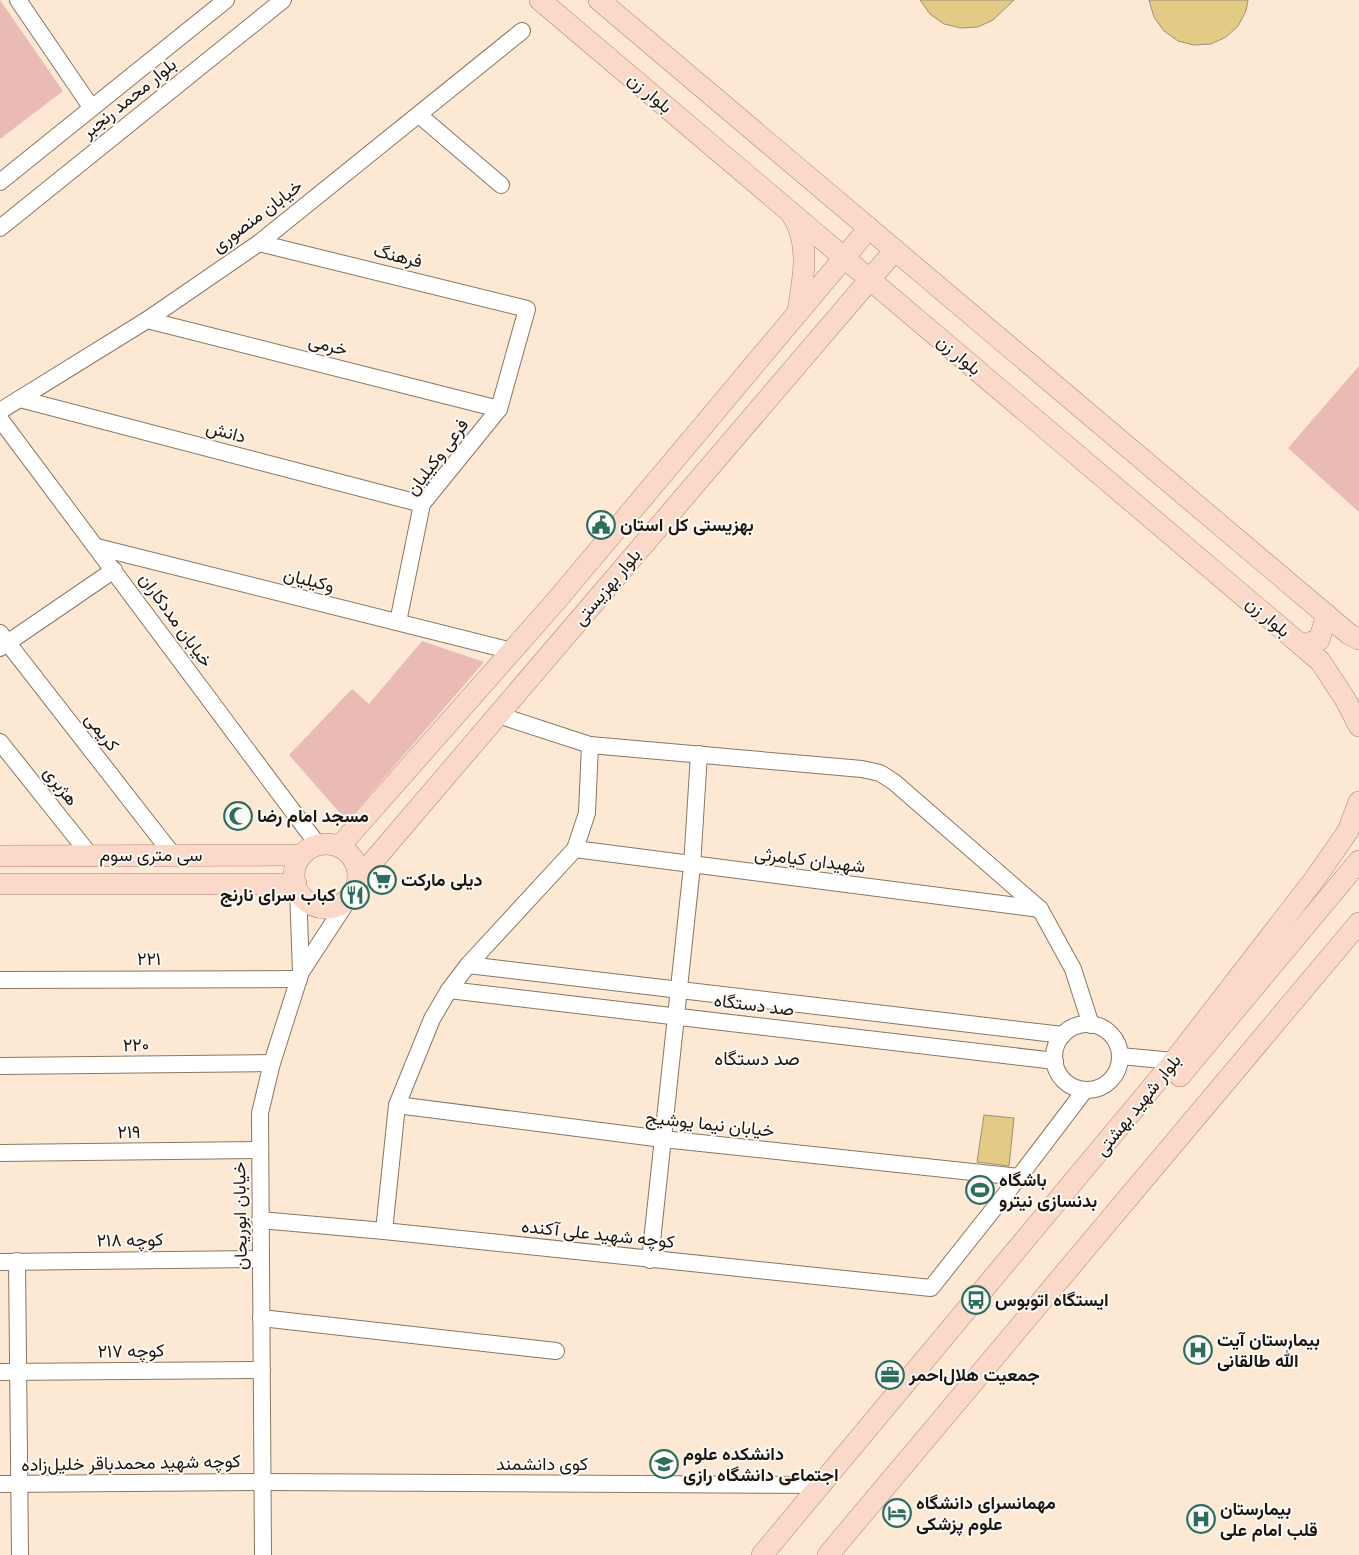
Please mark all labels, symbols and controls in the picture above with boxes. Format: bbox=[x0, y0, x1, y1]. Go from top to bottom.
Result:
street label: بلوار محمد رنجبر bbox=[77, 53, 181, 143]
street label: بلوار زن bbox=[623, 68, 677, 118]
street label: خیابان منصوری bbox=[207, 175, 307, 257]
street label: فرهنگ bbox=[371, 239, 425, 273]
street label: خرمی bbox=[306, 330, 350, 360]
street label: بلوار زن bbox=[932, 330, 986, 380]
street label: فرعی وکیلیان bbox=[401, 414, 473, 500]
street label: دانش bbox=[204, 416, 248, 448]
public building icon: بهزیستی کل استان bbox=[586, 510, 616, 540]
place label: بهزیستی کل استان bbox=[620, 514, 754, 536]
street label: بلوار بهزیستی bbox=[568, 544, 646, 630]
street label: وکیلیان bbox=[281, 563, 337, 597]
street label: خیابان مددکاران bbox=[134, 568, 218, 672]
street label: بلوار زن bbox=[1241, 592, 1295, 642]
street label: کریمی bbox=[80, 708, 124, 756]
street label: هژبری bbox=[39, 762, 83, 810]
mosque icon: مسجد امام رضا bbox=[223, 801, 253, 831]
place label: مسجد امام رضا bbox=[257, 805, 369, 828]
street label: شهیدان کیامرثی bbox=[753, 842, 867, 878]
street label: سی متری سوم bbox=[99, 844, 203, 867]
supermarket icon: دیلی مارکت bbox=[367, 865, 397, 895]
place label: دیلی مارکت bbox=[401, 869, 483, 891]
restaurant icon: کباب سرای نارنج bbox=[340, 880, 370, 910]
place label: کباب سرای نارنج bbox=[220, 884, 336, 907]
street label: ۲۲۱ bbox=[137, 948, 161, 970]
street label: صد دستگاه bbox=[713, 989, 795, 1021]
street label: ۲۲۰ bbox=[123, 1034, 149, 1056]
district label: صد دستگاه bbox=[714, 1048, 800, 1070]
street label: بلوار شهید بهشتی bbox=[1090, 1050, 1186, 1160]
street label: خیابان نیما یوشیج bbox=[644, 1106, 776, 1143]
street label: ۲۱۹ bbox=[117, 1121, 141, 1143]
street label: خیابان ابوریحان bbox=[228, 1162, 252, 1270]
place label: باشگاه بدنسازی نیترو bbox=[999, 1169, 1097, 1212]
sports icon: باشگاه بدنسازی نیترو bbox=[965, 1175, 995, 1205]
street label: کوچه شهید علی آکنده bbox=[520, 1215, 676, 1254]
street label: کوچه ۲۱۸ bbox=[96, 1228, 164, 1253]
bus stop icon: ایستگاه اتوبوس bbox=[961, 1285, 991, 1315]
place label: ایستگاه اتوبوس bbox=[995, 1289, 1109, 1311]
place label: بیمارستان آیت الله طالقانی bbox=[1217, 1329, 1320, 1372]
hospital icon: بیمارستان آیت الله طالقانی bbox=[1183, 1335, 1213, 1365]
street label: کوچه ۲۱۷ bbox=[97, 1339, 165, 1364]
office icon: جمعیت هلال‌احمر bbox=[875, 1360, 905, 1390]
place label: جمعیت هلال‌احمر bbox=[908, 1364, 1040, 1386]
place label: دانشکده علوم اجتماعی دانشگاه رازی bbox=[683, 1443, 839, 1486]
school or university icon: دانشکده علوم اجتماعی دانشگاه رازی bbox=[649, 1449, 679, 1479]
street label: کوچه شهید محمدباقر خلیل‌زاده bbox=[21, 1450, 241, 1477]
street label: کوی دانشمند bbox=[496, 1453, 588, 1475]
place label: مهمانسرای دانشگاه علوم پزشکی bbox=[916, 1492, 1056, 1536]
hotel icon: مهمانسرای دانشگاه علوم پزشکی bbox=[882, 1498, 912, 1528]
place label: بیمارستان قلب امام علی bbox=[1220, 1498, 1318, 1542]
hospital icon: بیمارستان قلب امام علی bbox=[1186, 1504, 1216, 1534]

